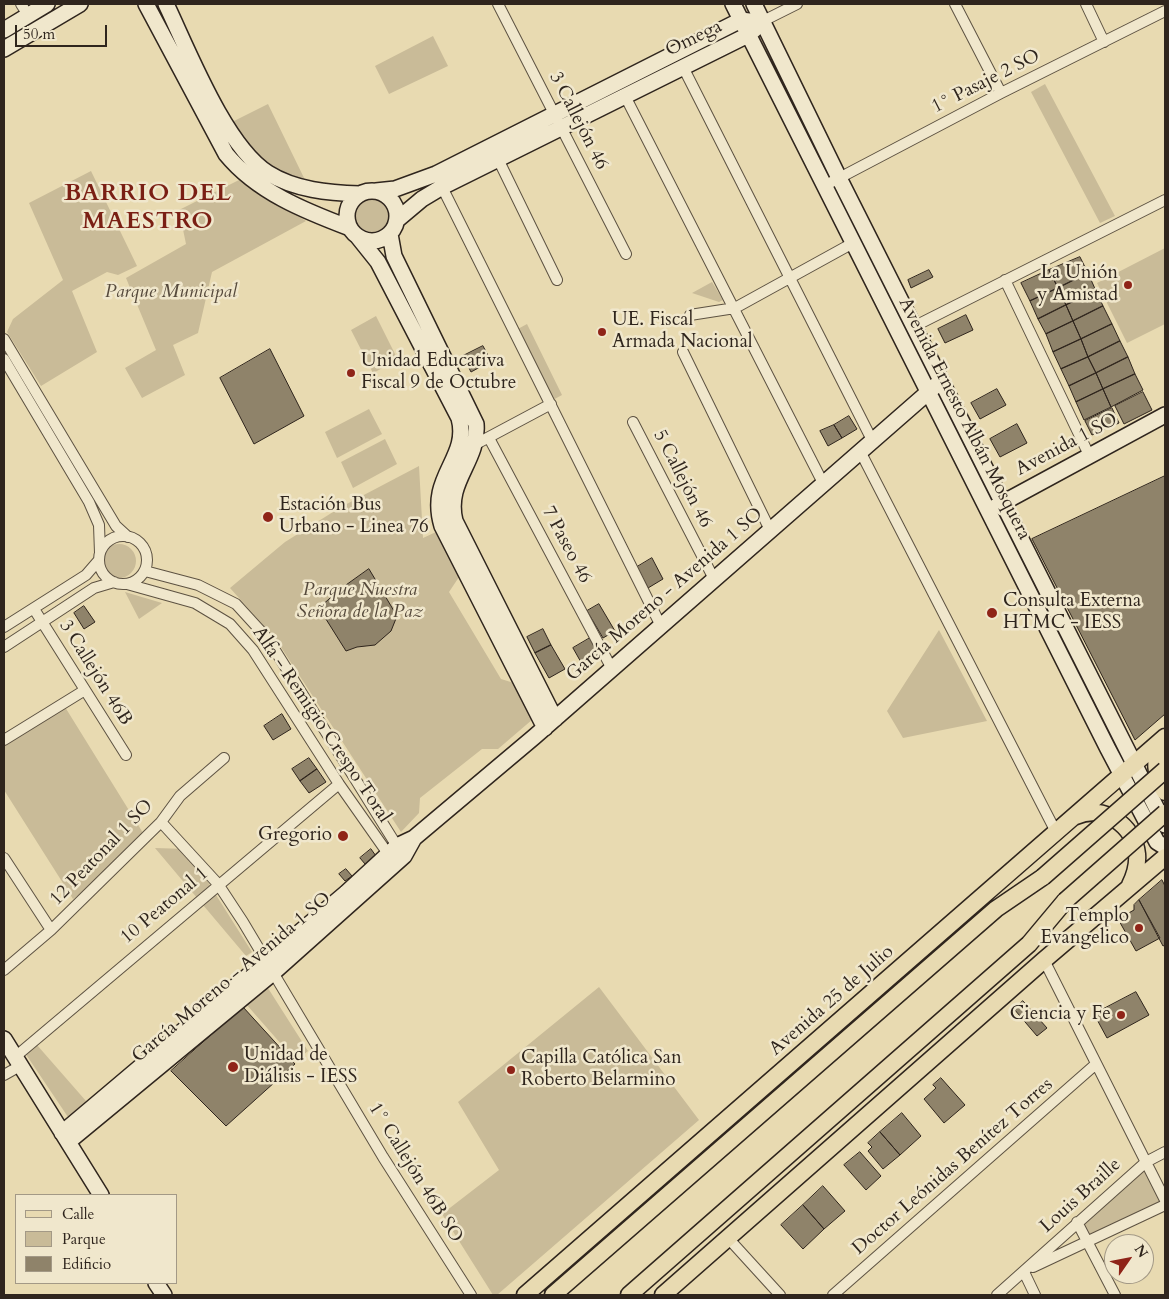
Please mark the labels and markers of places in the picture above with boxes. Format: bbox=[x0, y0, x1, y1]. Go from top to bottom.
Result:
place label: La Unión y Amistad bbox=[1037, 263, 1118, 307]
marker: La Unión y Amistad bbox=[1122, 279, 1134, 291]
place label: UE. Fiscal Armada Nacional bbox=[612, 310, 753, 354]
marker: UE. Fiscal Armada Nacional bbox=[596, 326, 608, 338]
place label: Unidad Educativa Fiscal 9 de Octubre bbox=[361, 351, 516, 395]
marker: Unidad Educativa Fiscal 9 de Octubre bbox=[345, 367, 357, 379]
place label: Estación Bus Urbano - Linea 76 bbox=[279, 495, 429, 539]
marker: Estación Bus Urbano - Linea 76 bbox=[261, 510, 275, 524]
place label: Consulta Externa HTMC - IESS bbox=[1003, 591, 1141, 635]
marker: Consulta Externa HTMC - IESS bbox=[985, 606, 999, 620]
place label: Gregorio bbox=[258, 825, 332, 847]
marker: Gregorio bbox=[336, 829, 350, 843]
place label: Templo Evangelico bbox=[1040, 906, 1129, 950]
marker: Templo Evangelico bbox=[1133, 922, 1145, 934]
place label: Ciencia y Fe bbox=[1010, 1004, 1111, 1026]
marker: Ciencia y Fe bbox=[1115, 1009, 1127, 1021]
place label: Unidad de Diálisis - IESS bbox=[244, 1045, 357, 1089]
place label: Capilla Católica San Roberto Belarmino bbox=[521, 1048, 682, 1092]
marker: Unidad de Diálisis - IESS bbox=[226, 1060, 240, 1074]
marker: Capilla Católica San Roberto Belarmino bbox=[505, 1064, 517, 1076]

